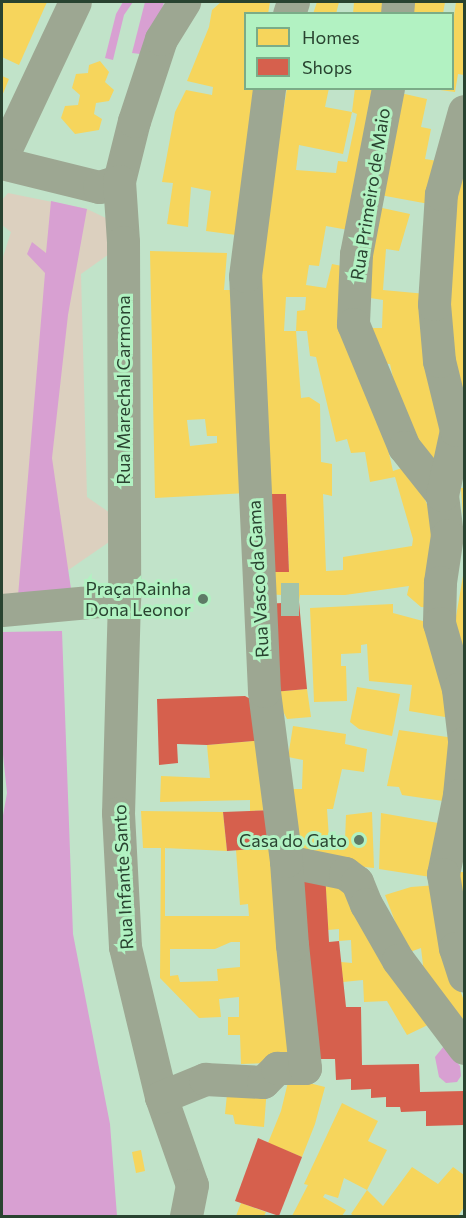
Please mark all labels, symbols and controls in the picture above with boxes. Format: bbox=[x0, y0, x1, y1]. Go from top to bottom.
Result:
legend bbox=[244, 12, 454, 90]
text: Homes bbox=[302, 26, 360, 48]
text: Shops bbox=[302, 56, 352, 78]
street label: Rua Primeiro de Maio bbox=[346, 106, 394, 282]
street label: Rua Marechal Carmona bbox=[112, 295, 134, 485]
street label: Rua Vasco da Gama bbox=[243, 500, 273, 658]
place label: Praça Rainha Dona Leonor bbox=[85, 578, 191, 620]
marker: Praça Rainha Dona Leonor bbox=[196, 592, 210, 606]
street label: Rua Infante Santo bbox=[108, 804, 138, 950]
place label: Casa do Gato bbox=[239, 829, 347, 851]
marker: Casa do Gato bbox=[352, 833, 366, 847]

